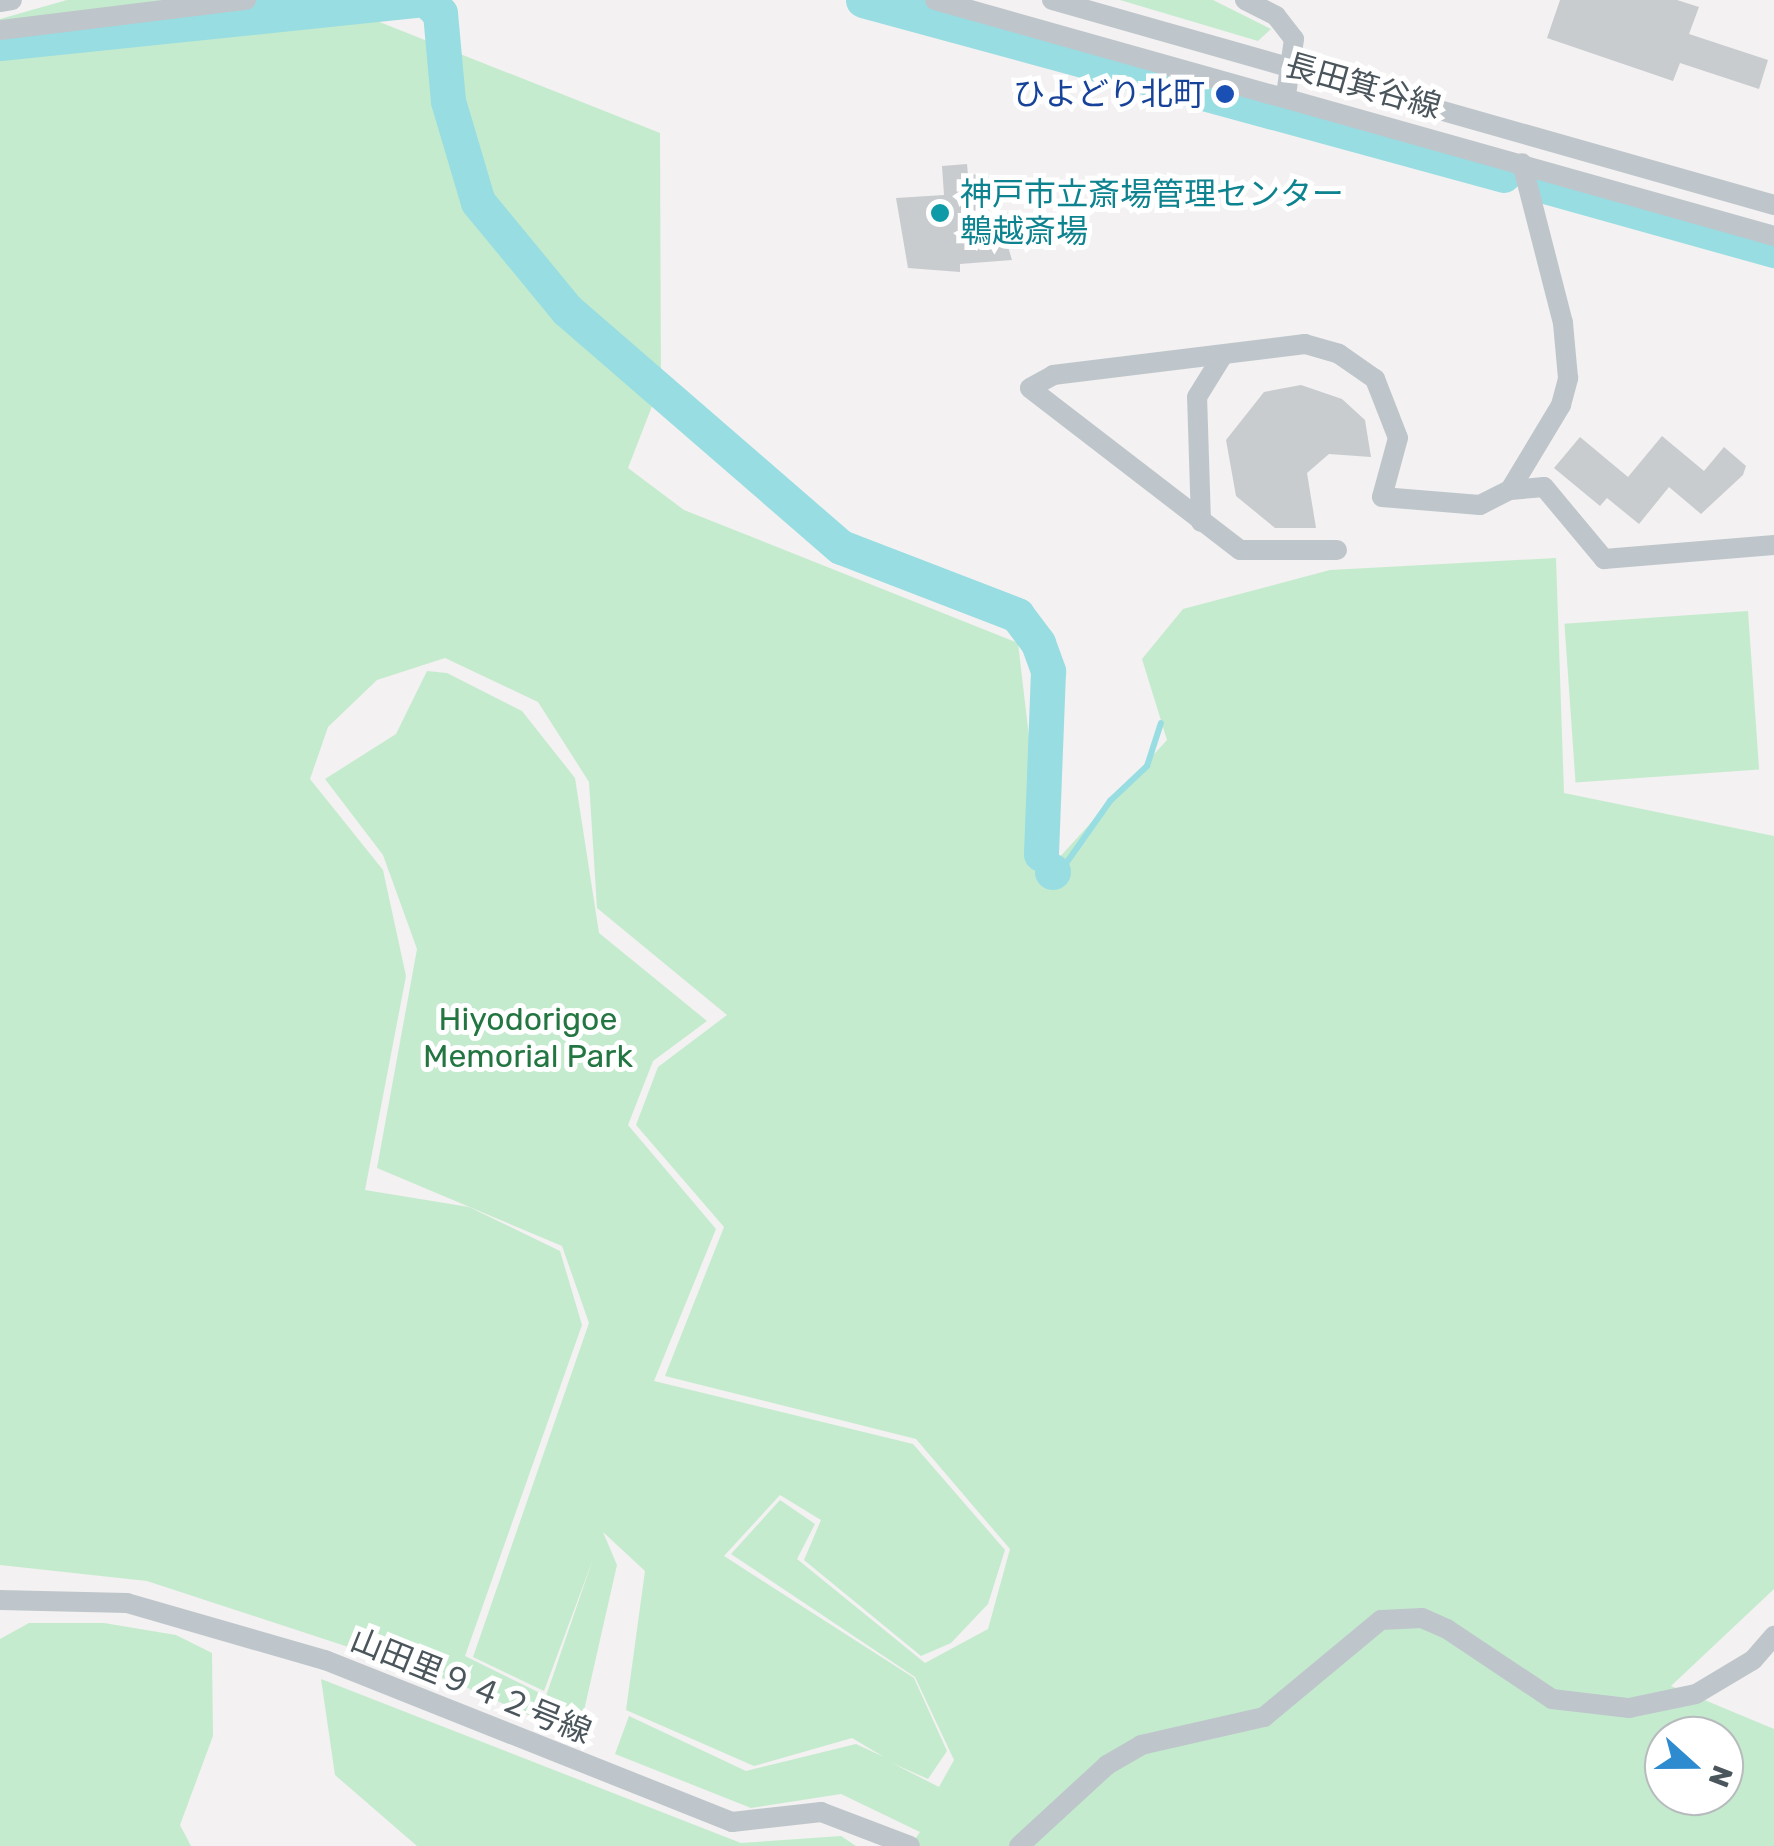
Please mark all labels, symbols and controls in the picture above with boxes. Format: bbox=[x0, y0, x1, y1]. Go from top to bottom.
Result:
street label: 長田箕谷線 bbox=[1281, 45, 1445, 127]
place label: ひよどり北町 bbox=[1013, 75, 1205, 113]
marker: ひよどり北町 bbox=[1214, 83, 1236, 105]
place label: 神戸市立斎場管理センター 鵯越斎場 bbox=[960, 176, 1344, 251]
marker: 神戸市立斎場管理センター 鵯越斎場 bbox=[929, 202, 951, 224]
park label: Hiyodorigoe Memorial Park bbox=[423, 1001, 633, 1076]
street label: 山田里９４２号線 bbox=[345, 1620, 597, 1752]
north arrow bbox=[1644, 1716, 1744, 1816]
text: N bbox=[1702, 1761, 1740, 1792]

